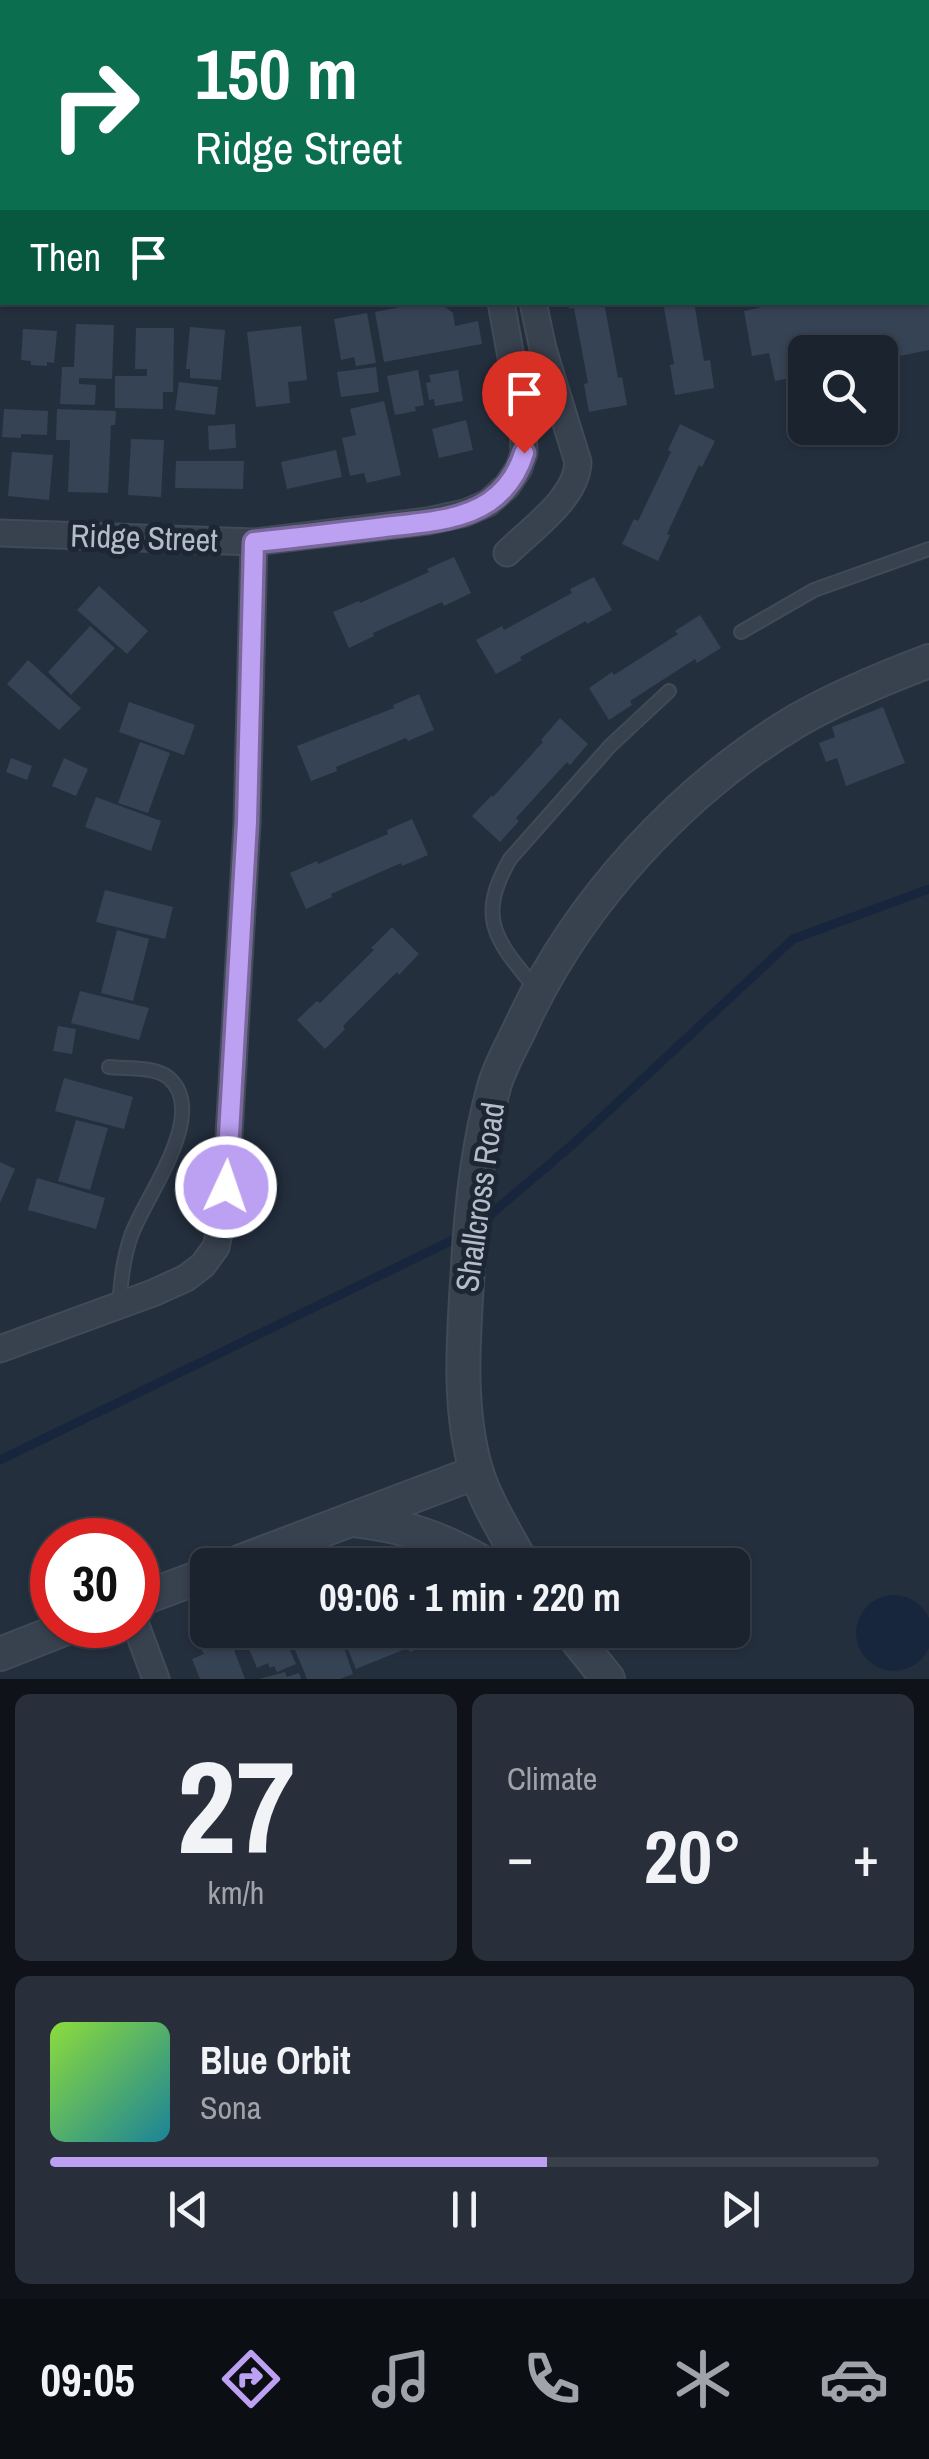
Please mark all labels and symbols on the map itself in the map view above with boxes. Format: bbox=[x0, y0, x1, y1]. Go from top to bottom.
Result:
pin bbox=[482, 351, 567, 454]
street label: Ridge Street bbox=[70, 513, 218, 562]
street label: Shallcross Road bbox=[445, 1099, 514, 1295]
position arrow bbox=[174, 1135, 278, 1239]
speed limit sign: 30 bbox=[30, 1518, 160, 1648]

